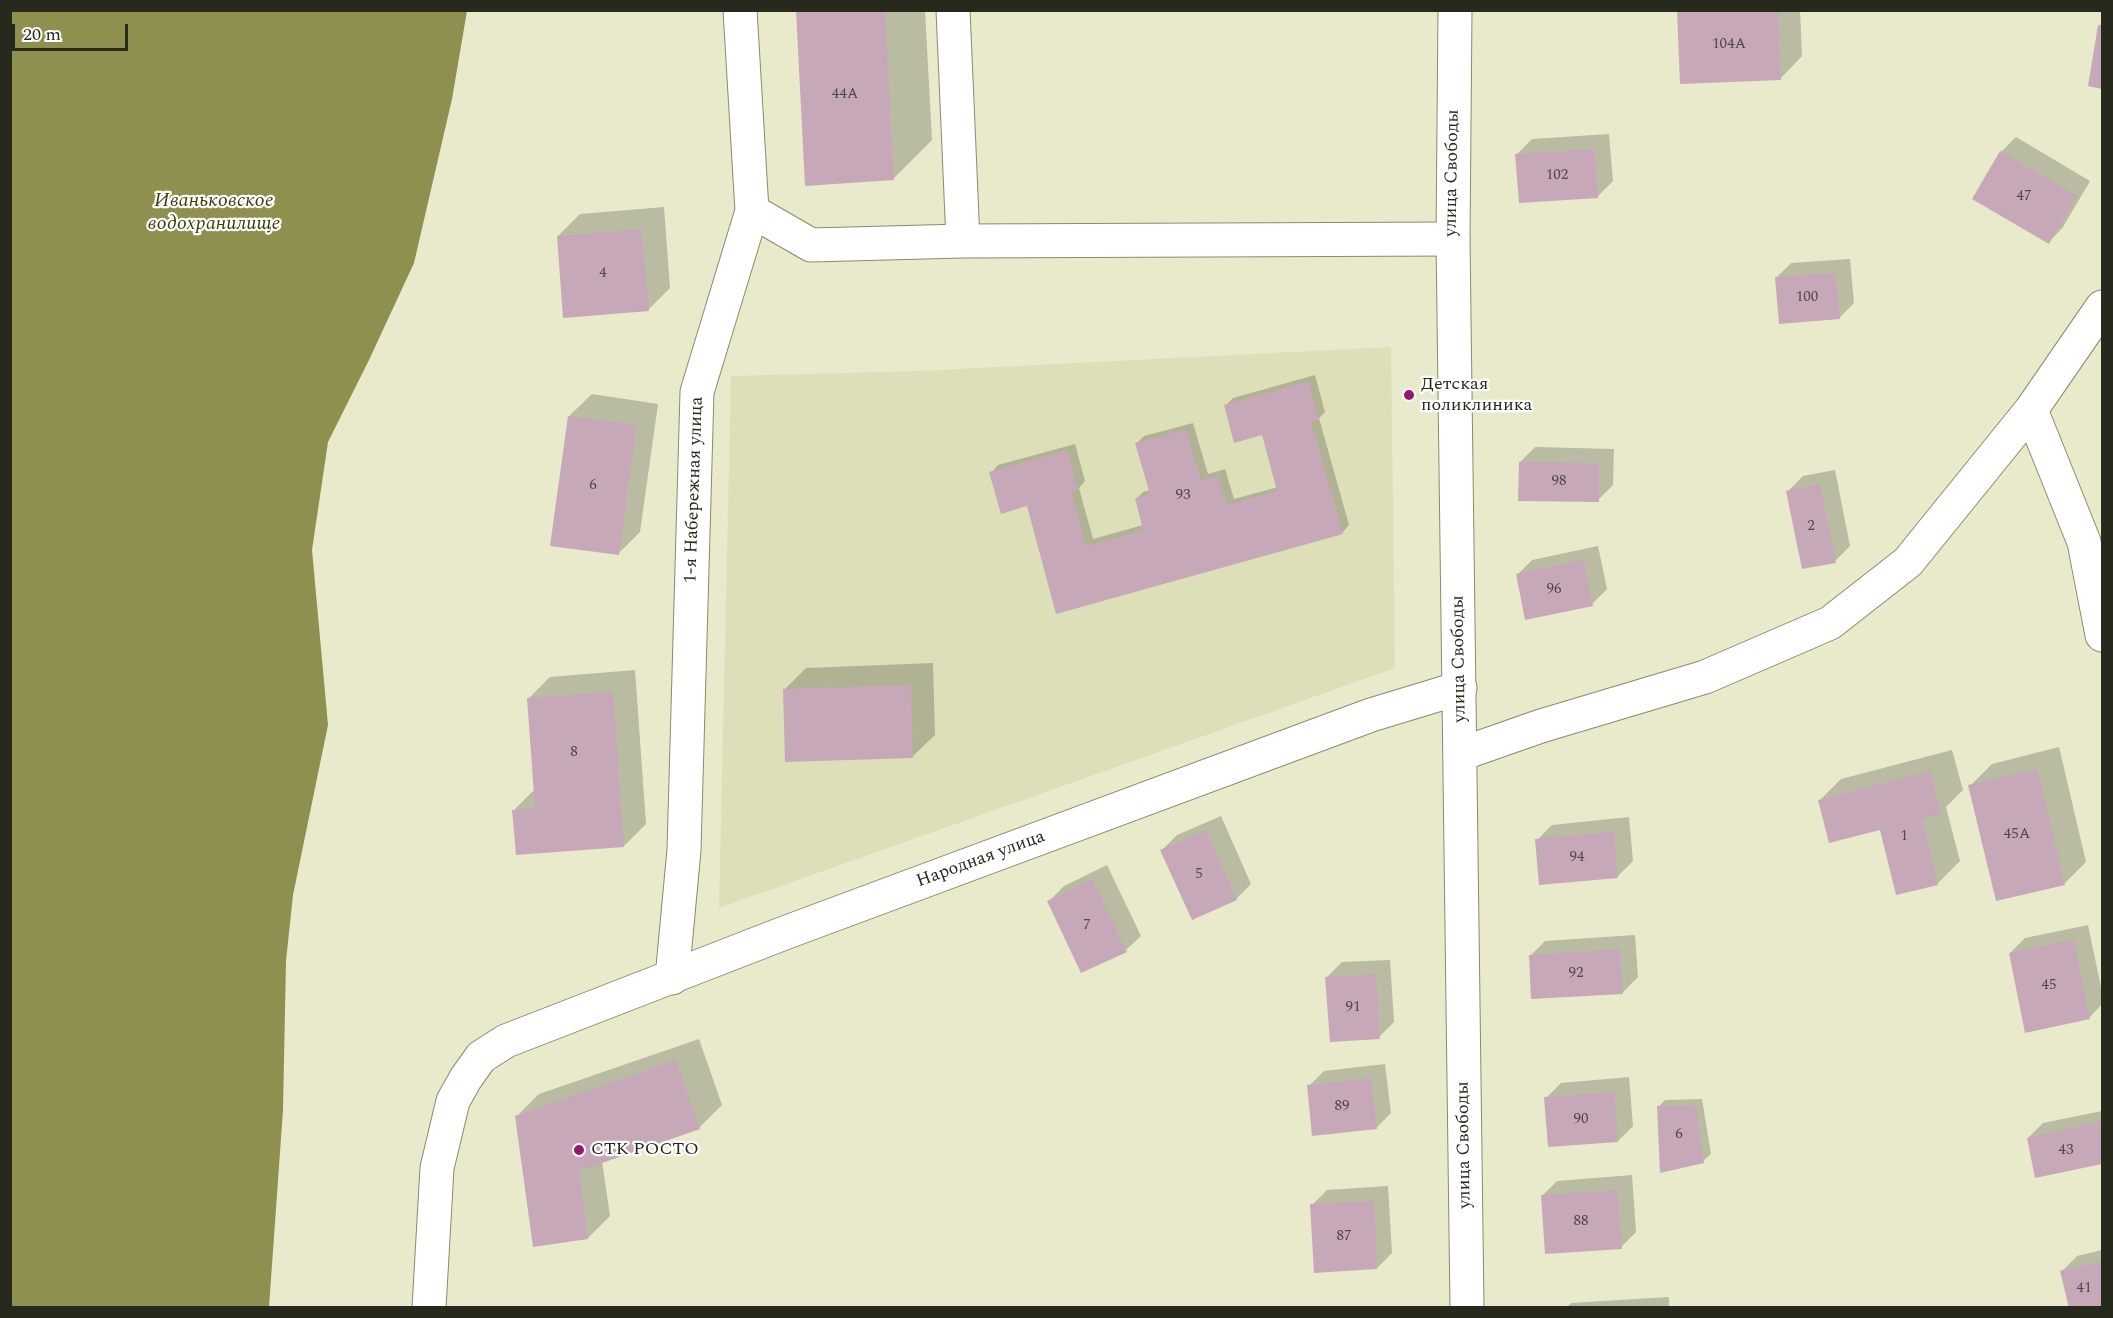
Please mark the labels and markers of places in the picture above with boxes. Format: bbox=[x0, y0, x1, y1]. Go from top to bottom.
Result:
place label: Детская поликлиника bbox=[1421, 374, 1532, 416]
marker: Детская поликлиника bbox=[1402, 388, 1416, 402]
place label: СТК РОСТО bbox=[591, 1139, 699, 1161]
marker: СТК РОСТО bbox=[572, 1143, 586, 1157]

